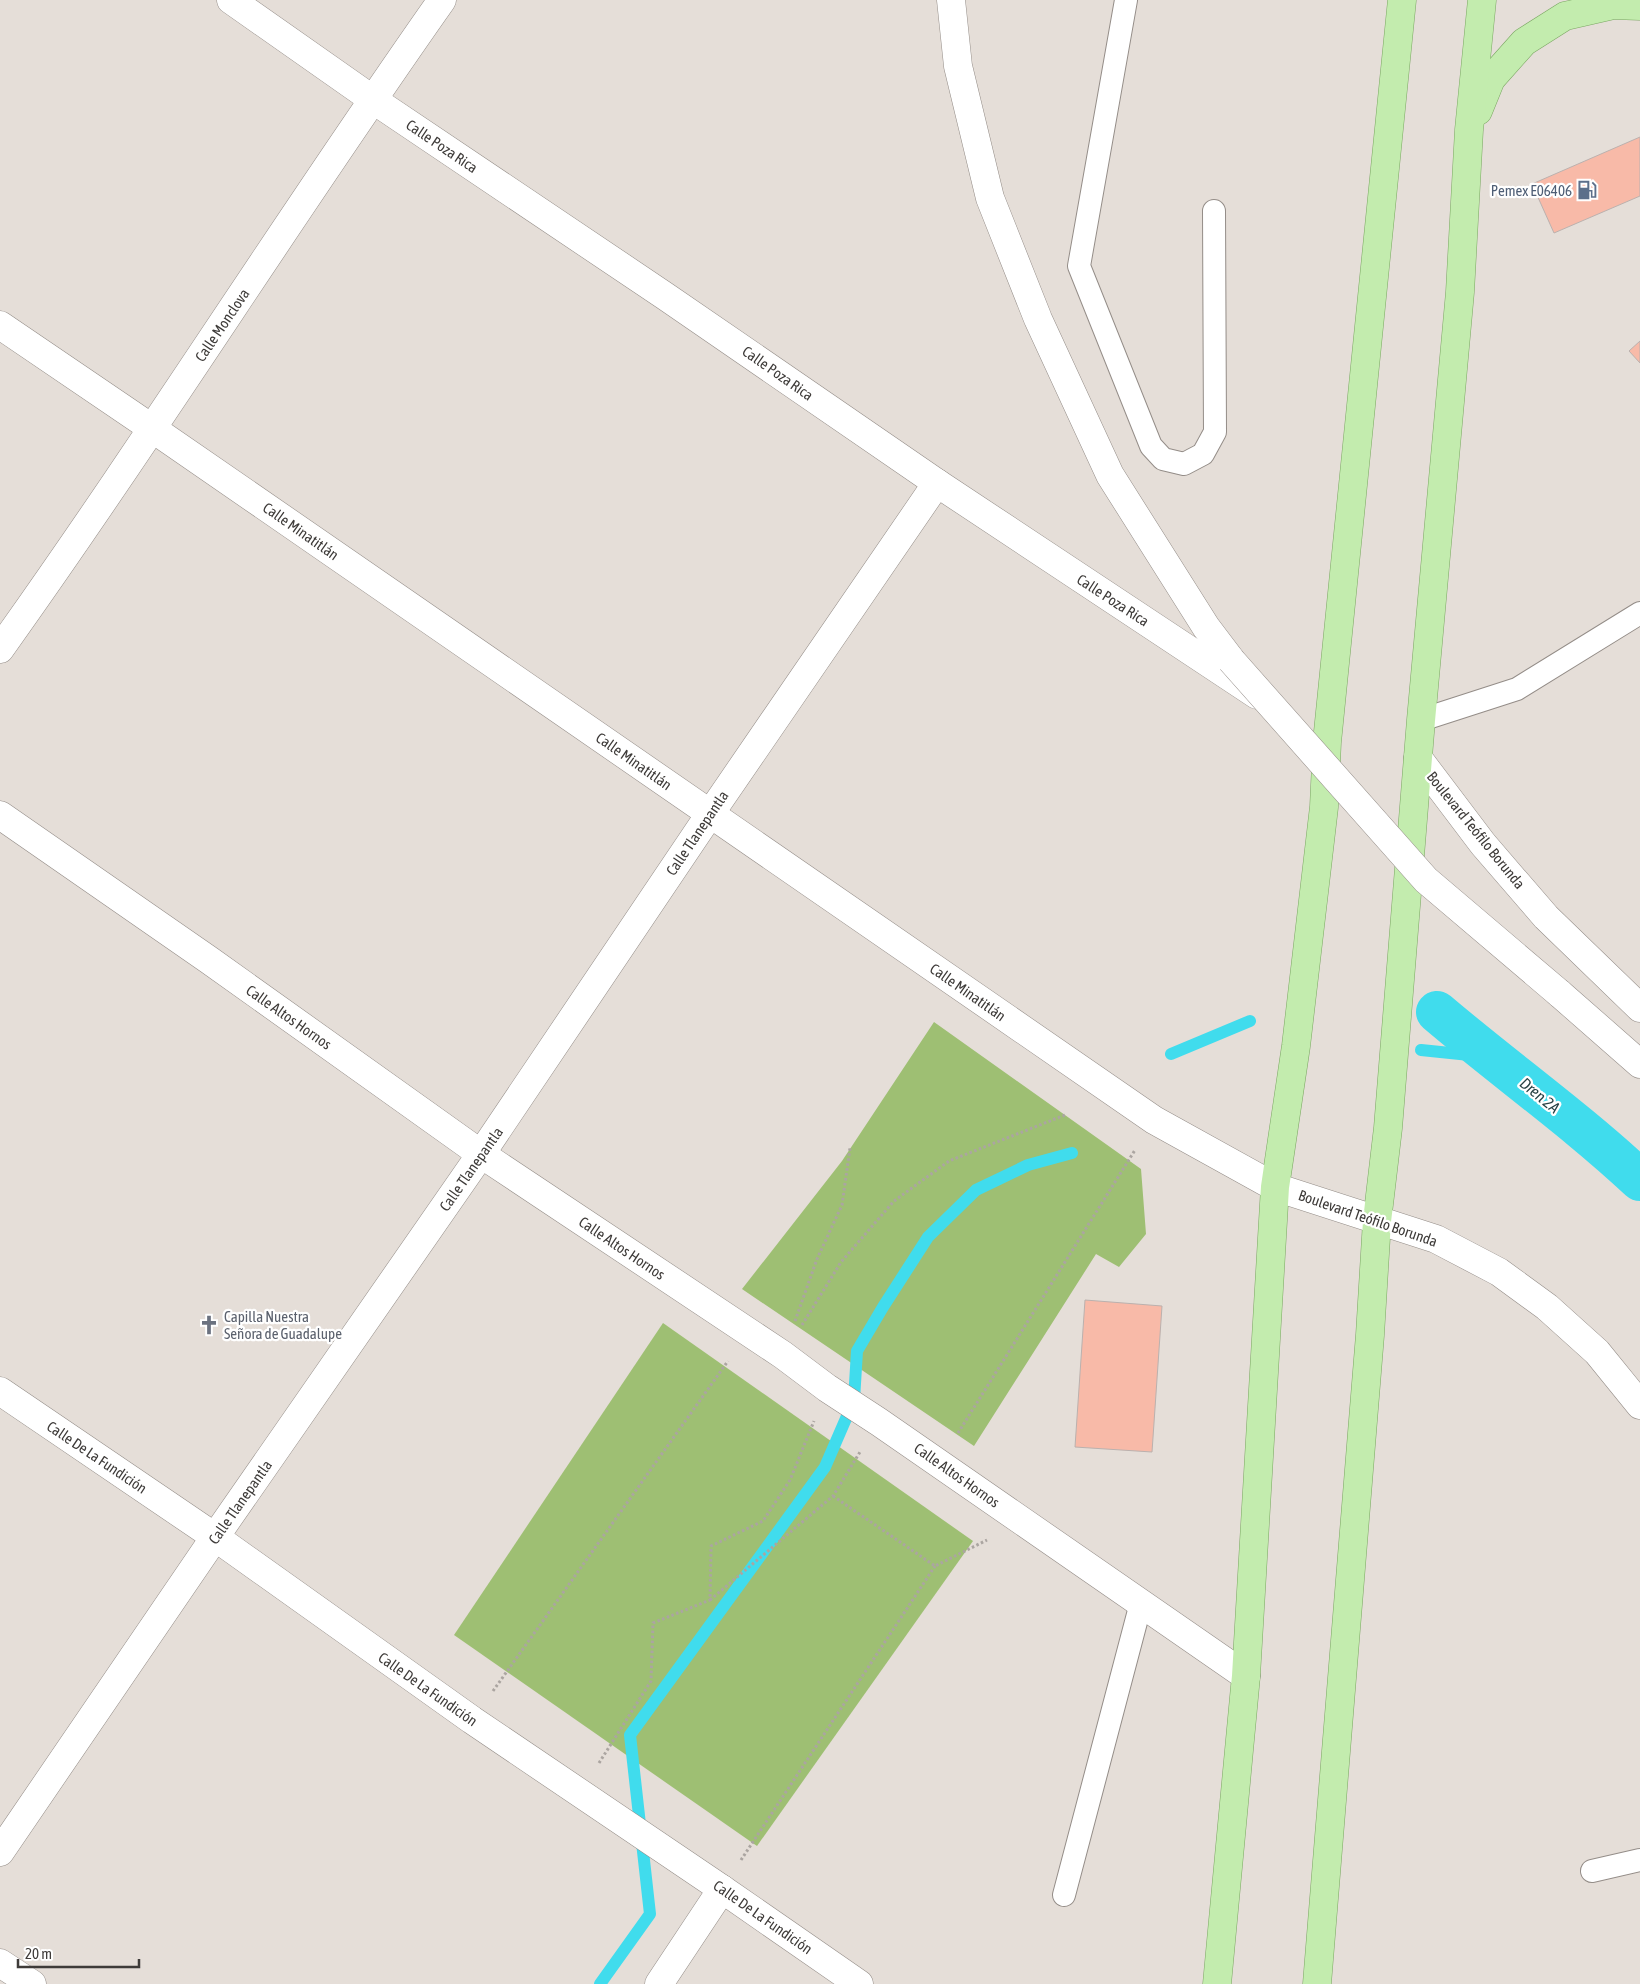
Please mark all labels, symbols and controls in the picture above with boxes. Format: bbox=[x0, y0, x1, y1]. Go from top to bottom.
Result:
street label: Calle Poza Rica bbox=[403, 116, 481, 176]
fuel station icon: Pemex E06406 bbox=[1576, 179, 1598, 201]
place label: Pemex E06406 bbox=[1491, 182, 1572, 199]
street label: Calle Monclova bbox=[191, 285, 253, 365]
street label: Calle Poza Rica bbox=[739, 342, 817, 404]
street label: Calle Minatitlán bbox=[260, 499, 342, 563]
street label: Calle Poza Rica bbox=[1074, 570, 1152, 630]
street label: Calle Minatitlán bbox=[593, 729, 675, 793]
street label: Boulevard Teófilo Borunda bbox=[1424, 768, 1528, 892]
street label: Calle Tlanepantla bbox=[662, 787, 732, 879]
street label: Calle Minatitlán bbox=[927, 960, 1009, 1024]
street label: Calle Altos Hornos bbox=[243, 981, 335, 1053]
water label: Dren 2A bbox=[1517, 1074, 1564, 1116]
street label: Calle Tlanepantla bbox=[436, 1124, 506, 1214]
street label: Boulevard Teófilo Borunda bbox=[1296, 1186, 1440, 1250]
street label: Calle Altos Hornos bbox=[576, 1213, 668, 1283]
place label: Capilla Nuestra Señora de Guadalupe bbox=[224, 1308, 342, 1342]
church icon: Capilla Nuestra Señora de Guadalupe bbox=[198, 1314, 220, 1336]
street label: Calle De La Fundición bbox=[44, 1417, 150, 1497]
street label: Calle Altos Hornos bbox=[911, 1439, 1003, 1511]
street label: Calle Tlanepantla bbox=[205, 1457, 275, 1547]
street label: Calle De La Fundición bbox=[375, 1649, 481, 1729]
street label: Calle De La Fundición bbox=[710, 1877, 816, 1957]
scale bar bbox=[18, 1936, 139, 1968]
text: 20 m bbox=[25, 1945, 52, 1962]

